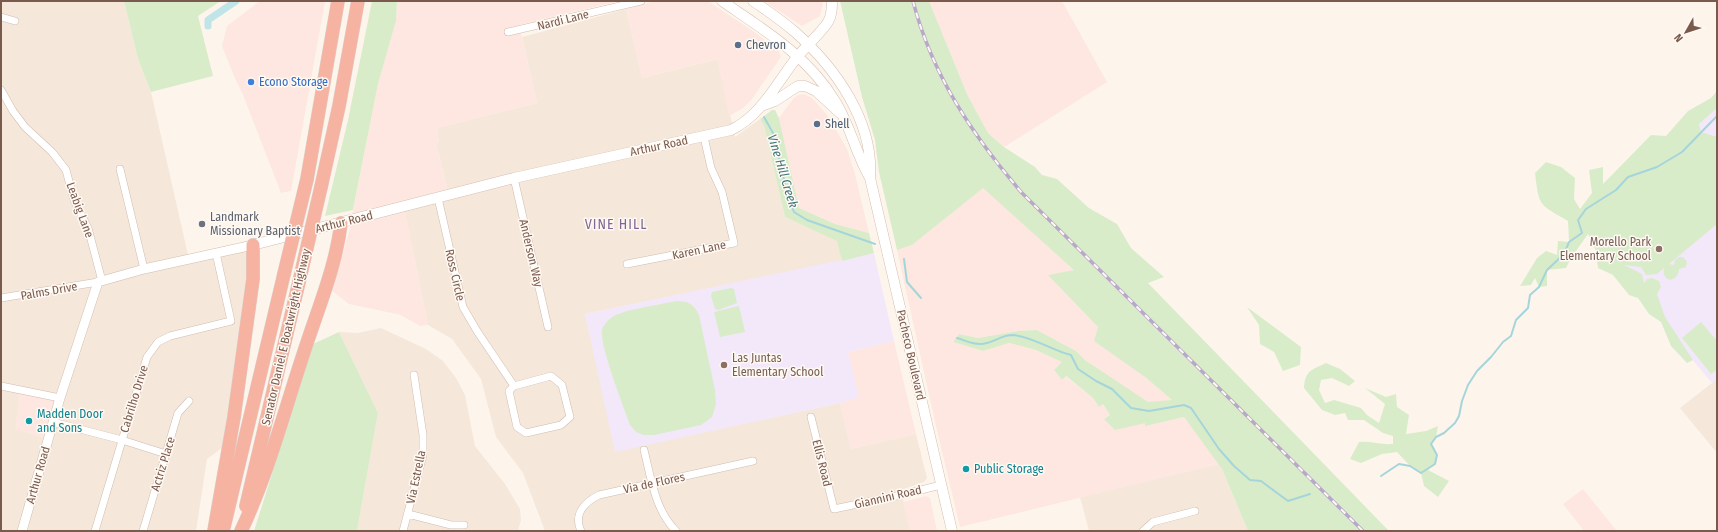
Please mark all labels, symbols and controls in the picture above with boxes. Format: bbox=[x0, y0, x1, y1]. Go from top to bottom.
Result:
street label: Nardi Lane bbox=[536, 7, 590, 33]
north arrow bbox=[1666, 12, 1706, 52]
text: N bbox=[1671, 31, 1686, 45]
place label: Chevron bbox=[746, 38, 786, 52]
marker: Chevron bbox=[733, 40, 743, 50]
place label: Econo Storage bbox=[259, 75, 328, 89]
marker: Econo Storage bbox=[246, 77, 256, 87]
place label: Shell bbox=[825, 117, 850, 131]
marker: Shell bbox=[812, 119, 822, 129]
water label: Vine Hill Creek bbox=[765, 132, 801, 210]
street label: Arthur Road bbox=[629, 133, 689, 159]
street label: Leabig Lane bbox=[64, 180, 97, 240]
street label: Arthur Road bbox=[314, 208, 374, 236]
place label: Landmark Missionary Baptist bbox=[210, 210, 300, 238]
district label: VINE HILL bbox=[585, 216, 647, 233]
street label: Anderson Way bbox=[516, 218, 546, 289]
marker: Landmark Missionary Baptist bbox=[197, 219, 207, 229]
place label: Morello Park Elementary School bbox=[1560, 235, 1651, 263]
street label: Karen Lane bbox=[671, 237, 727, 263]
marker: Morello Park Elementary School bbox=[1654, 244, 1664, 254]
street label: Senator Daniel E Boatwright Highway bbox=[259, 247, 313, 427]
street label: Ross Circle bbox=[442, 248, 468, 302]
street label: Palms Drive bbox=[20, 279, 78, 303]
street label: Pacheco Boulevard bbox=[894, 308, 928, 402]
place label: Las Juntas Elementary School bbox=[732, 351, 823, 379]
marker: Las Juntas Elementary School bbox=[719, 360, 729, 370]
street label: Cabrilho Drive bbox=[117, 364, 151, 434]
place label: Madden Door and Sons bbox=[37, 407, 104, 435]
marker: Madden Door and Sons bbox=[24, 416, 34, 426]
street label: Actriz Place bbox=[148, 435, 178, 493]
street label: Ellis Road bbox=[809, 438, 835, 488]
street label: Arthur Road bbox=[23, 445, 53, 505]
street label: Via Estrella bbox=[403, 449, 429, 505]
place label: Public Storage bbox=[974, 462, 1044, 476]
marker: Public Storage bbox=[961, 464, 971, 474]
street label: Via de Flores bbox=[622, 470, 686, 496]
street label: Giannini Road bbox=[853, 482, 923, 512]

